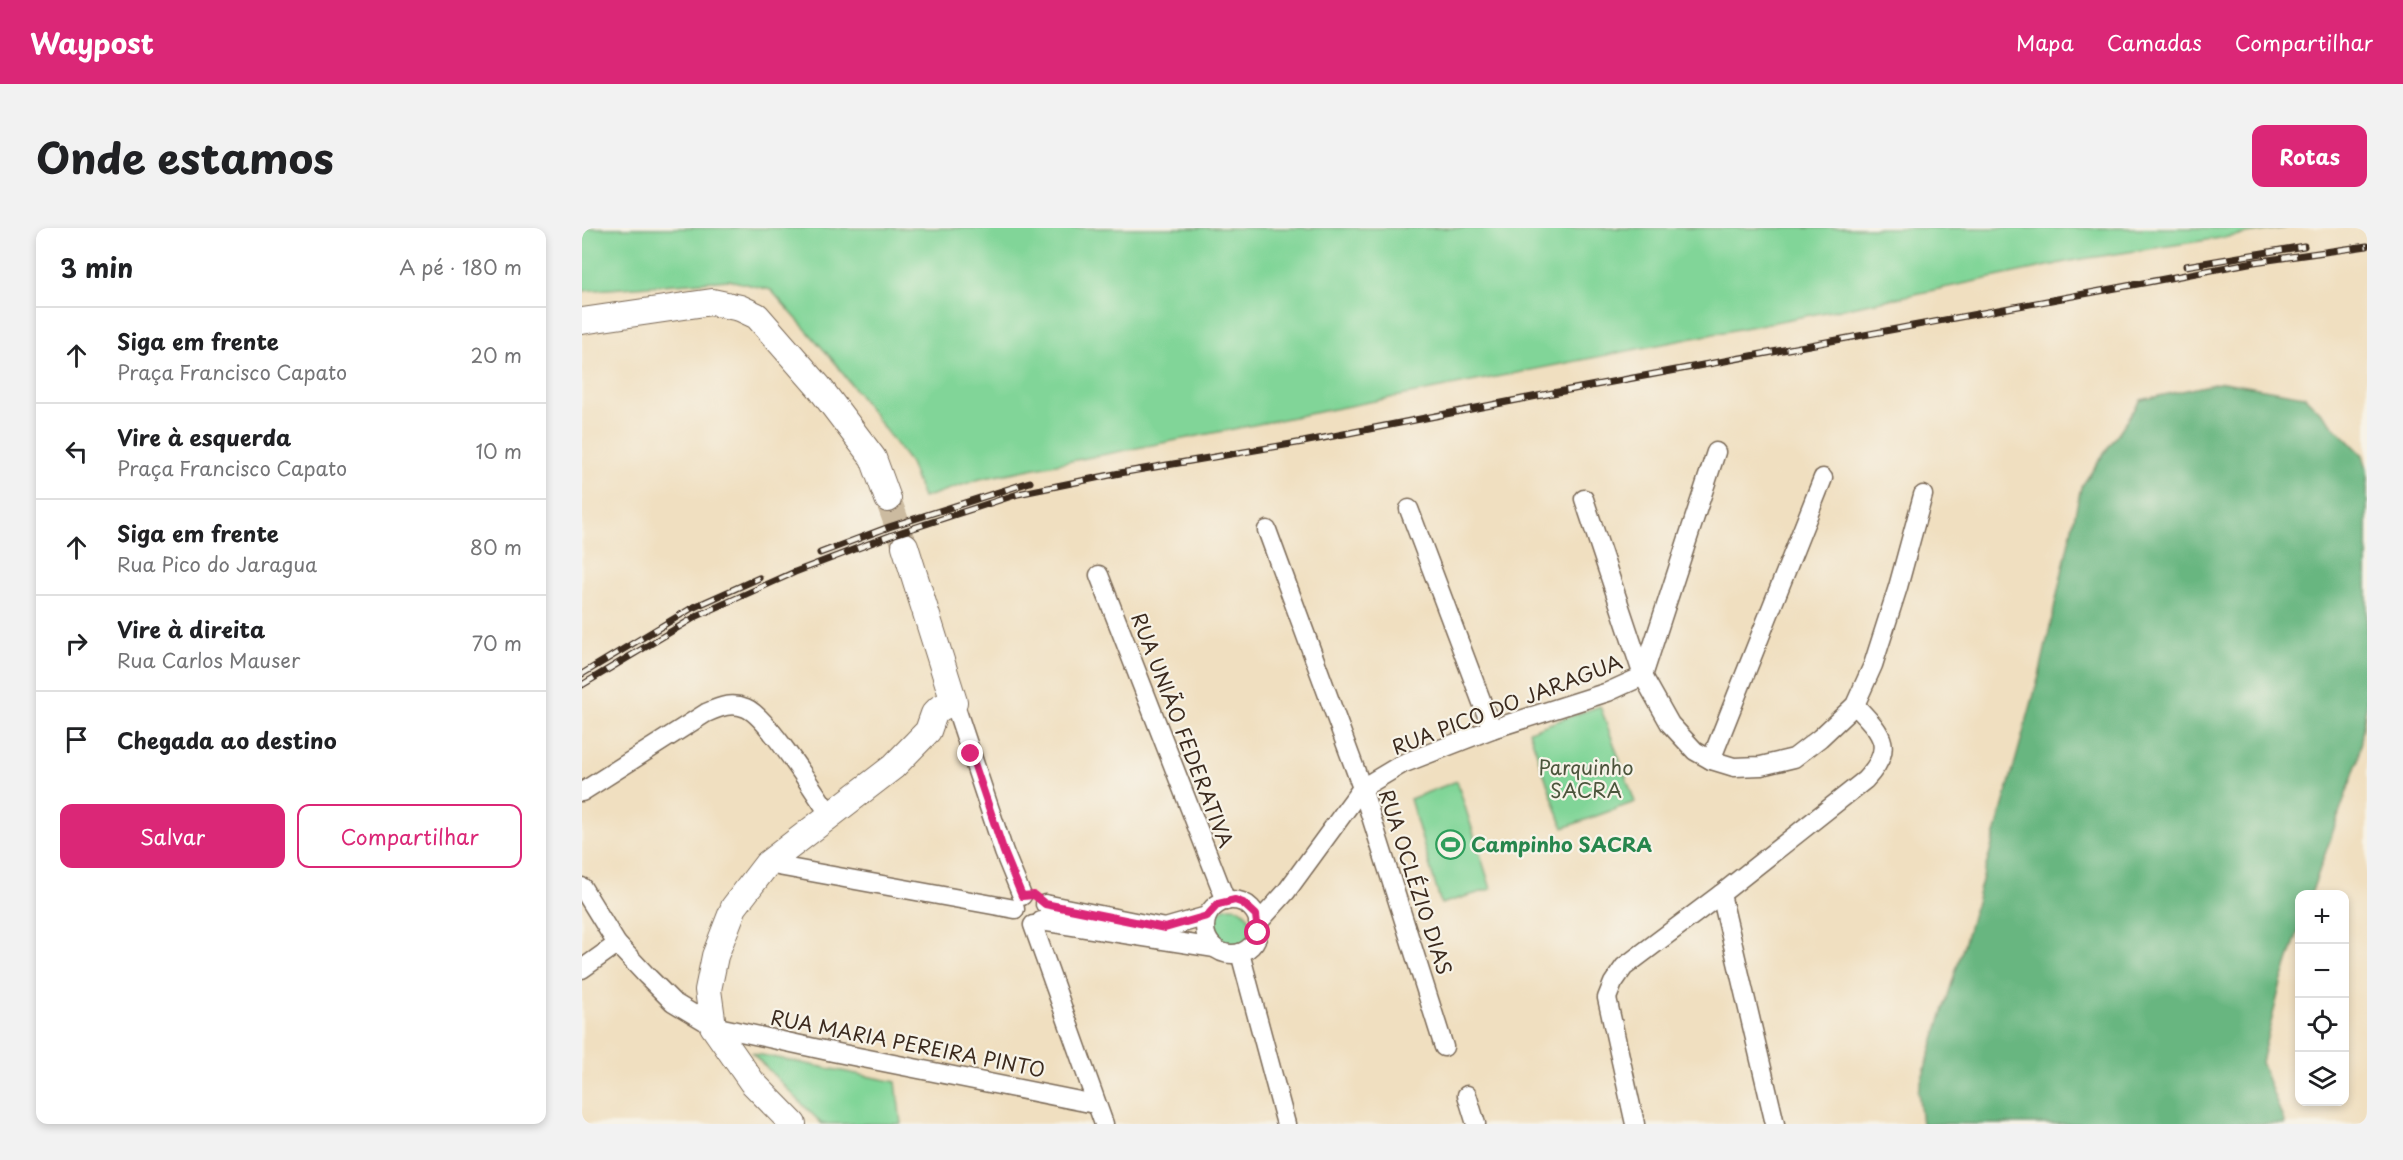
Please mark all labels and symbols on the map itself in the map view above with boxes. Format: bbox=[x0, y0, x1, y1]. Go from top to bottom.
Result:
street label: RUA UNIÃO FEDERATIVA bbox=[1124, 608, 1242, 852]
street label: RUA PICO DO JARAGUA bbox=[1387, 646, 1627, 762]
route end bbox=[957, 740, 983, 766]
park label: Parquinho SACRA bbox=[1539, 752, 1633, 805]
street label: RUA OCLÉZIO DIAS bbox=[1372, 785, 1460, 979]
sports icon: Campinho SACRA bbox=[1434, 828, 1466, 860]
place label: Campinho SACRA bbox=[1471, 829, 1652, 859]
route start bbox=[1244, 919, 1270, 945]
street label: RUA MARIA PEREIRA PINTO bbox=[768, 1002, 1048, 1084]

